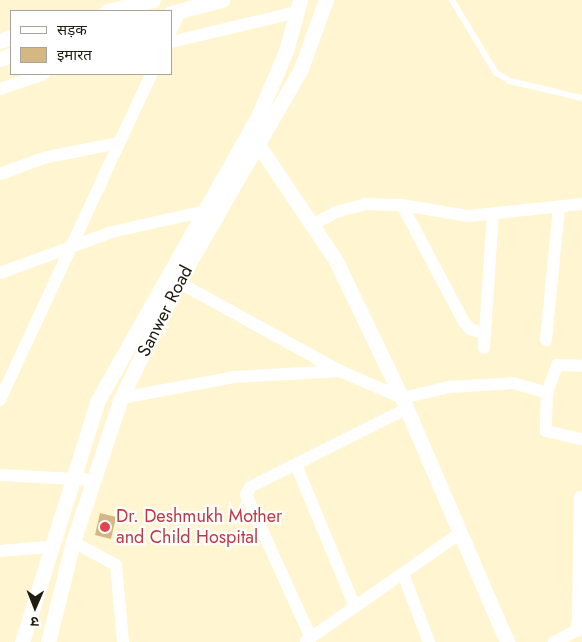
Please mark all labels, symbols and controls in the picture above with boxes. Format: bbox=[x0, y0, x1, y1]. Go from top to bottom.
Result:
legend bbox=[10, 10, 172, 75]
text: सड़क bbox=[57, 19, 87, 41]
text: इमारत bbox=[57, 44, 92, 66]
street label: Sanwer Road bbox=[133, 262, 197, 360]
place label: Dr. Deshmukh Mother and Child Hospital bbox=[116, 506, 282, 548]
marker: Dr. Deshmukh Mother and Child Hospital bbox=[98, 520, 112, 534]
north arrow bbox=[10, 582, 60, 632]
text: उ bbox=[30, 612, 39, 632]

